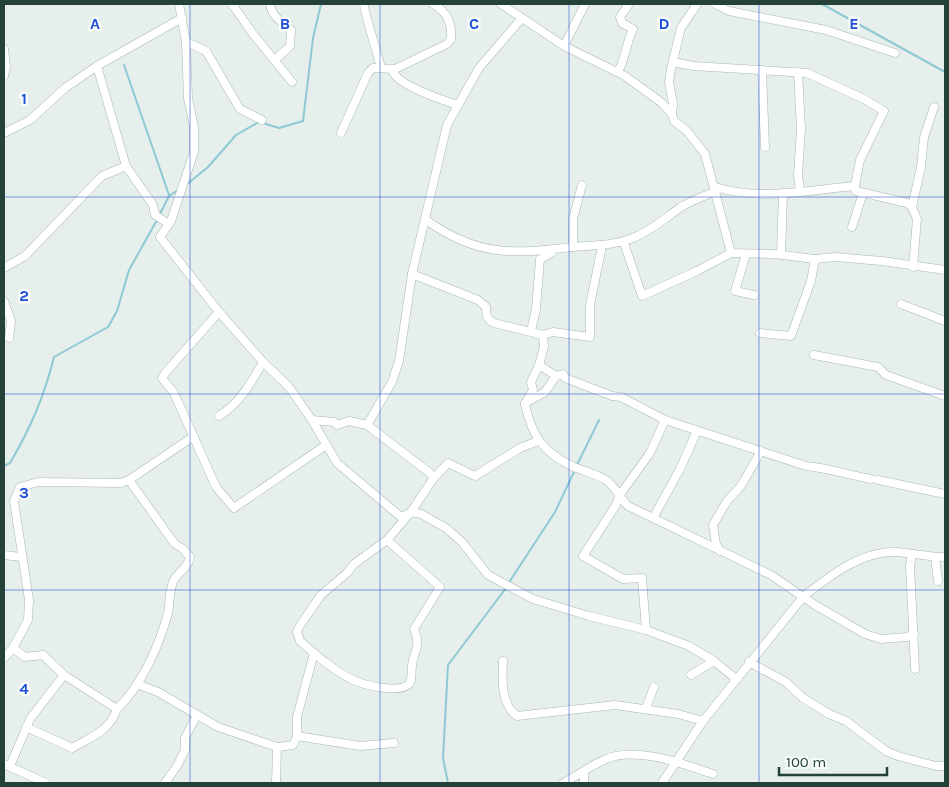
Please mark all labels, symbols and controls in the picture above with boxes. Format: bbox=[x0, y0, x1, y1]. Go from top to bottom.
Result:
text: A bbox=[90, 14, 100, 33]
text: B bbox=[280, 14, 290, 33]
text: C bbox=[469, 14, 479, 33]
text: D bbox=[659, 14, 670, 33]
text: E bbox=[849, 14, 859, 33]
text: 1 bbox=[21, 89, 27, 108]
text: 2 bbox=[19, 286, 29, 305]
text: 3 bbox=[19, 483, 29, 502]
text: 4 bbox=[19, 679, 29, 698]
scale bar bbox=[779, 744, 886, 776]
text: 100 m bbox=[786, 753, 826, 771]

